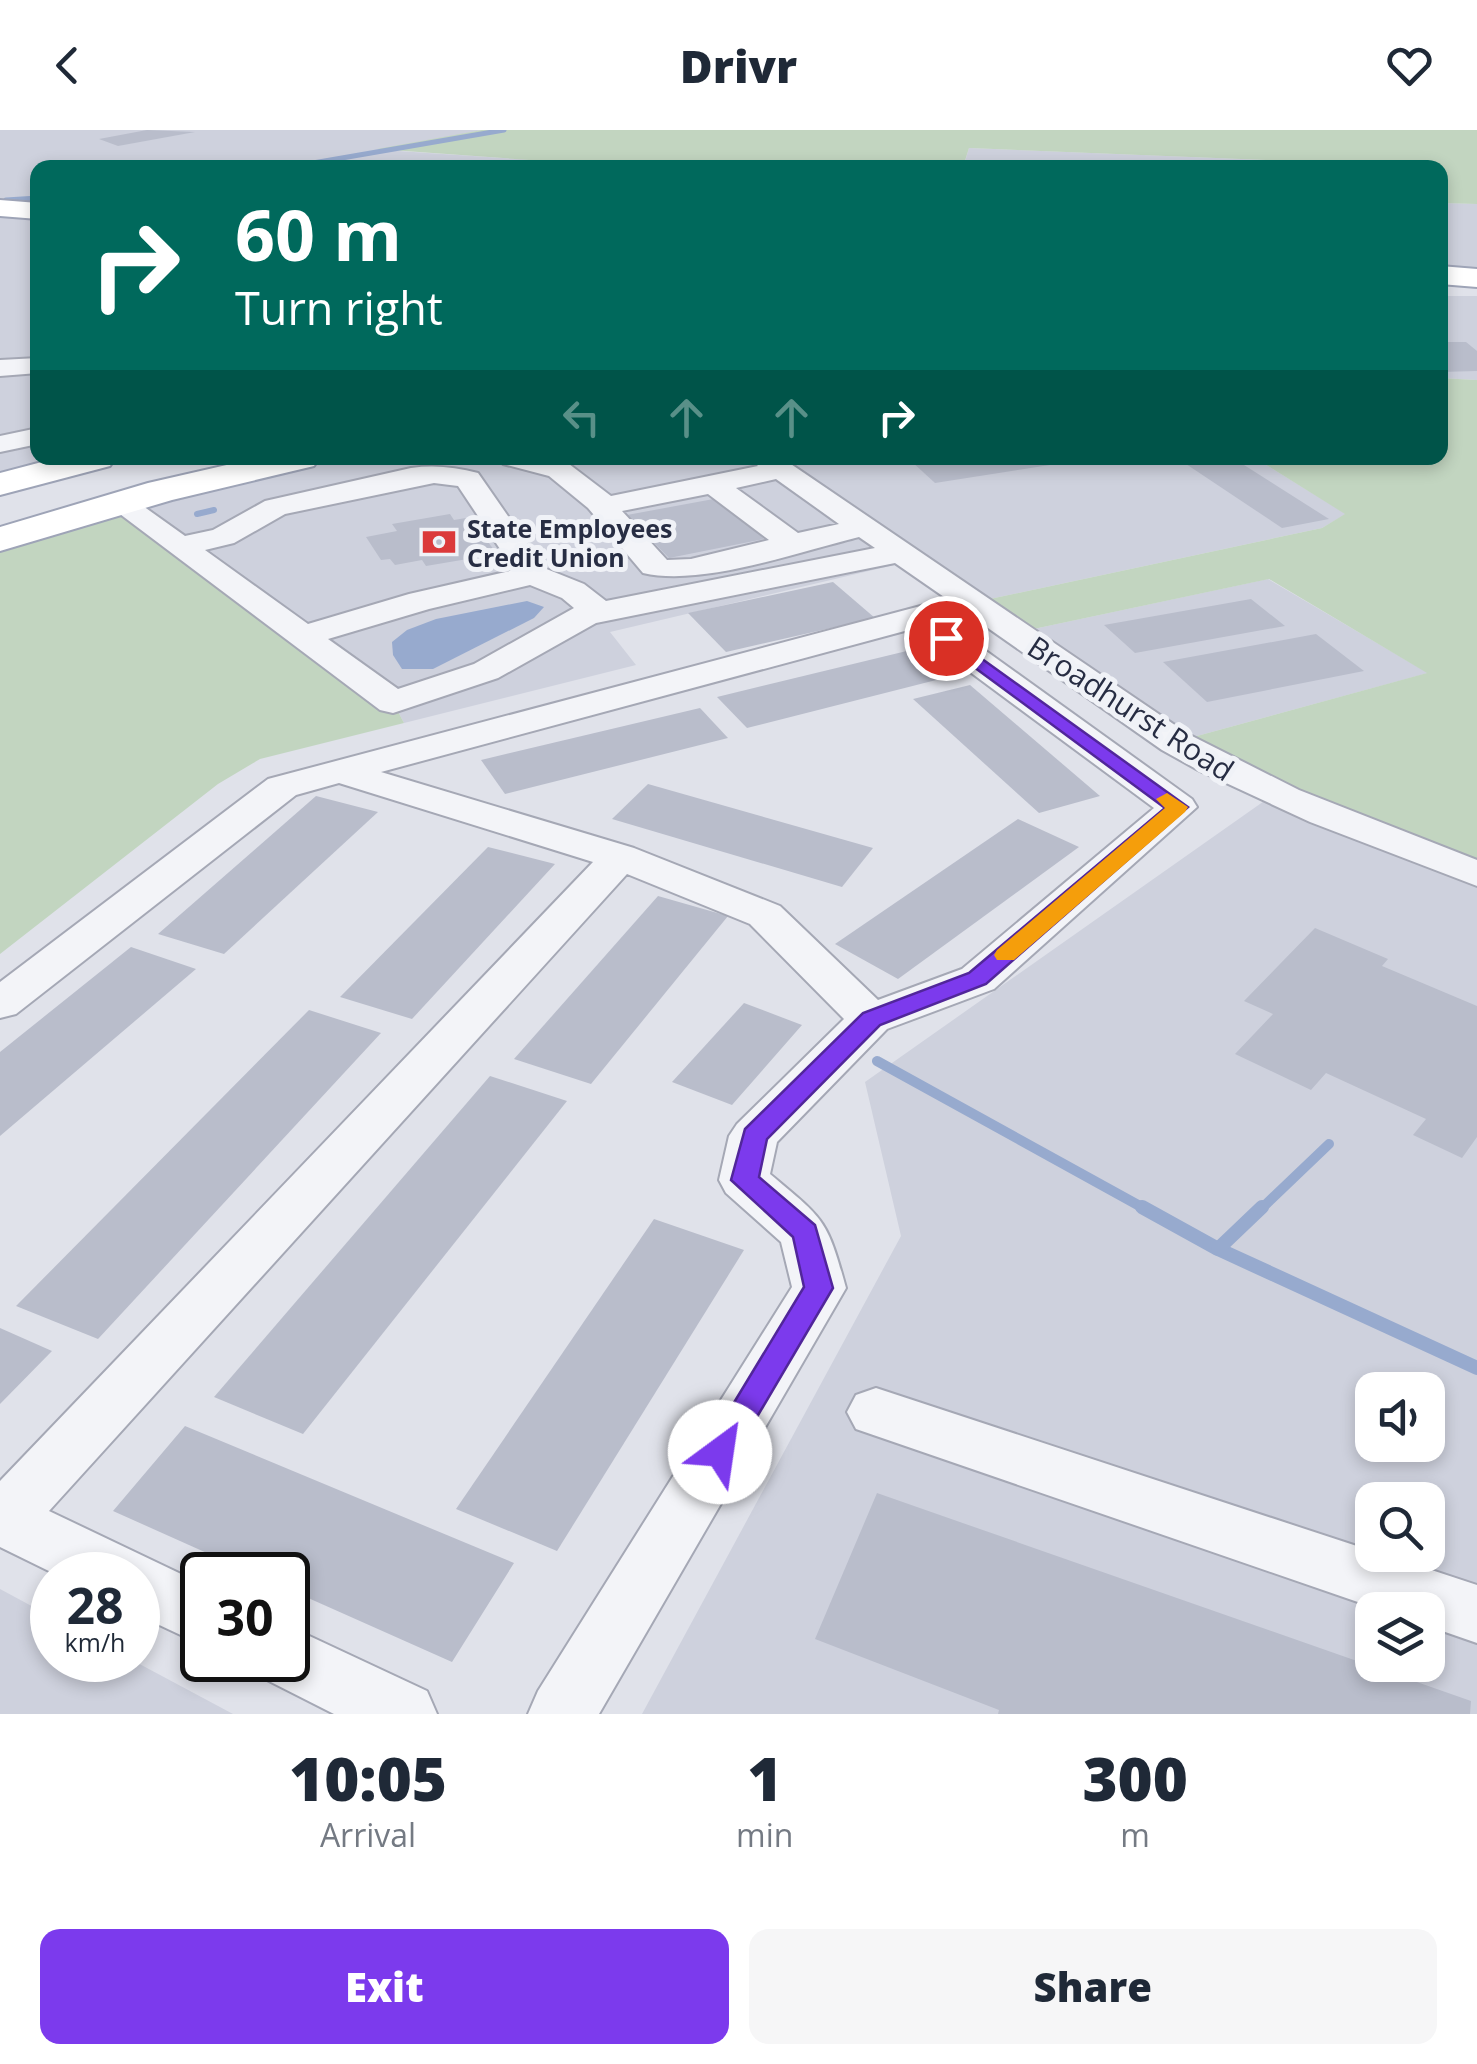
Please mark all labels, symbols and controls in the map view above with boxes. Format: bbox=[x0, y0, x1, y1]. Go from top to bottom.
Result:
text: Drivr bbox=[680, 35, 797, 96]
icon: back bbox=[40, 38, 95, 93]
icon: heart bbox=[1382, 38, 1437, 93]
text: 60 m bbox=[235, 186, 402, 282]
icon: right bbox=[70, 200, 200, 330]
text: Turn right bbox=[235, 277, 443, 338]
icon: left bbox=[554, 390, 609, 445]
icon: ahead bbox=[659, 390, 714, 445]
icon: ahead bbox=[764, 390, 819, 445]
icon: right bbox=[869, 390, 924, 445]
place label: State Employees Credit Union bbox=[467, 511, 673, 574]
bank icon: State Employees Credit Union bbox=[420, 523, 458, 561]
pin bbox=[904, 596, 989, 681]
icon: arrive bbox=[919, 611, 974, 666]
street label: Broadhurst Road bbox=[1020, 626, 1242, 790]
map controls bbox=[1355, 1372, 1445, 1682]
button: sound bbox=[1355, 1372, 1445, 1462]
position arrow bbox=[668, 1400, 772, 1504]
button: search bbox=[1355, 1482, 1445, 1572]
speed limit sign: 30 bbox=[180, 1552, 310, 1682]
text: 28 bbox=[66, 1571, 124, 1639]
button: layers bbox=[1355, 1592, 1445, 1682]
text: km/h bbox=[65, 1625, 125, 1659]
text: 10:05 bbox=[289, 1737, 447, 1819]
text: 1 bbox=[747, 1737, 782, 1819]
text: 300 bbox=[1082, 1737, 1188, 1819]
text: Arrival bbox=[320, 1813, 416, 1856]
text: min bbox=[736, 1813, 793, 1856]
text: m bbox=[1120, 1813, 1150, 1856]
button: Exit bbox=[40, 1929, 729, 2044]
button: Share bbox=[749, 1929, 1437, 2044]

